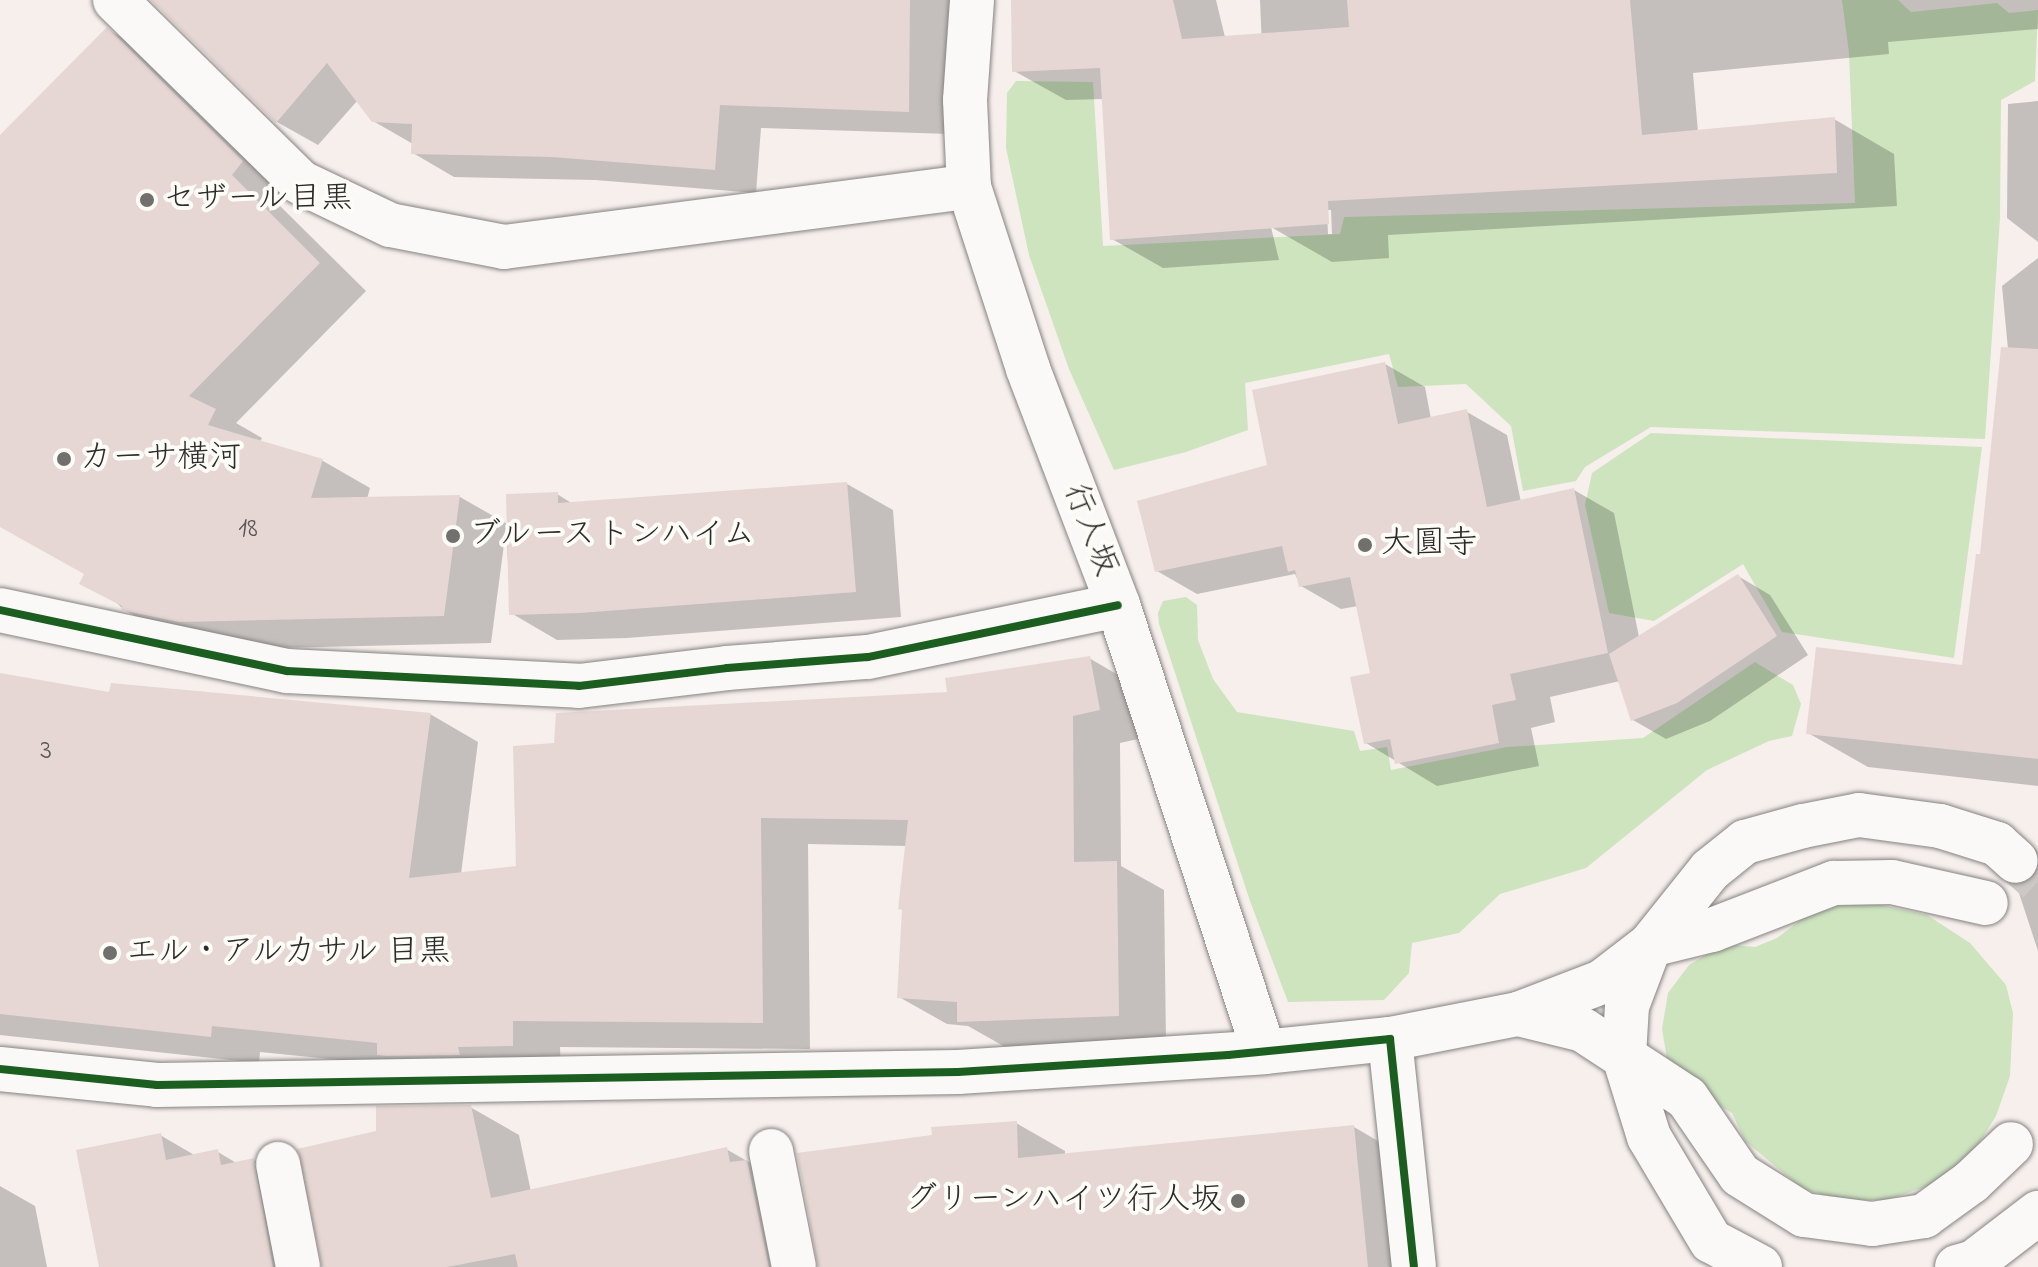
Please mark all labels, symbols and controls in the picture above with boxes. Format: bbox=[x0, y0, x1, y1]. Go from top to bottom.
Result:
place label: セザール目黒 bbox=[163, 181, 355, 219]
marker: セザール目黒 bbox=[138, 191, 156, 209]
place label: カーサ横河 bbox=[80, 440, 240, 478]
marker: カーサ横河 bbox=[55, 450, 73, 468]
street label: 行人坂 bbox=[1054, 478, 1124, 582]
house number: 18 bbox=[238, 513, 258, 547]
place label: ブルーストンハイム bbox=[469, 517, 758, 555]
place label: 大圓寺 bbox=[1381, 526, 1477, 564]
marker: ブルーストンハイム bbox=[444, 527, 462, 545]
marker: 大圓寺 bbox=[1356, 536, 1374, 554]
house number: 3 bbox=[40, 735, 52, 769]
place label: エル・アルカサル 目黒 bbox=[126, 934, 454, 972]
marker: エル・アルカサル 目黒 bbox=[101, 944, 119, 962]
place label: グリーンハイツ行人坂 bbox=[902, 1182, 1222, 1220]
marker: グリーンハイツ行人坂 bbox=[1229, 1192, 1247, 1210]

